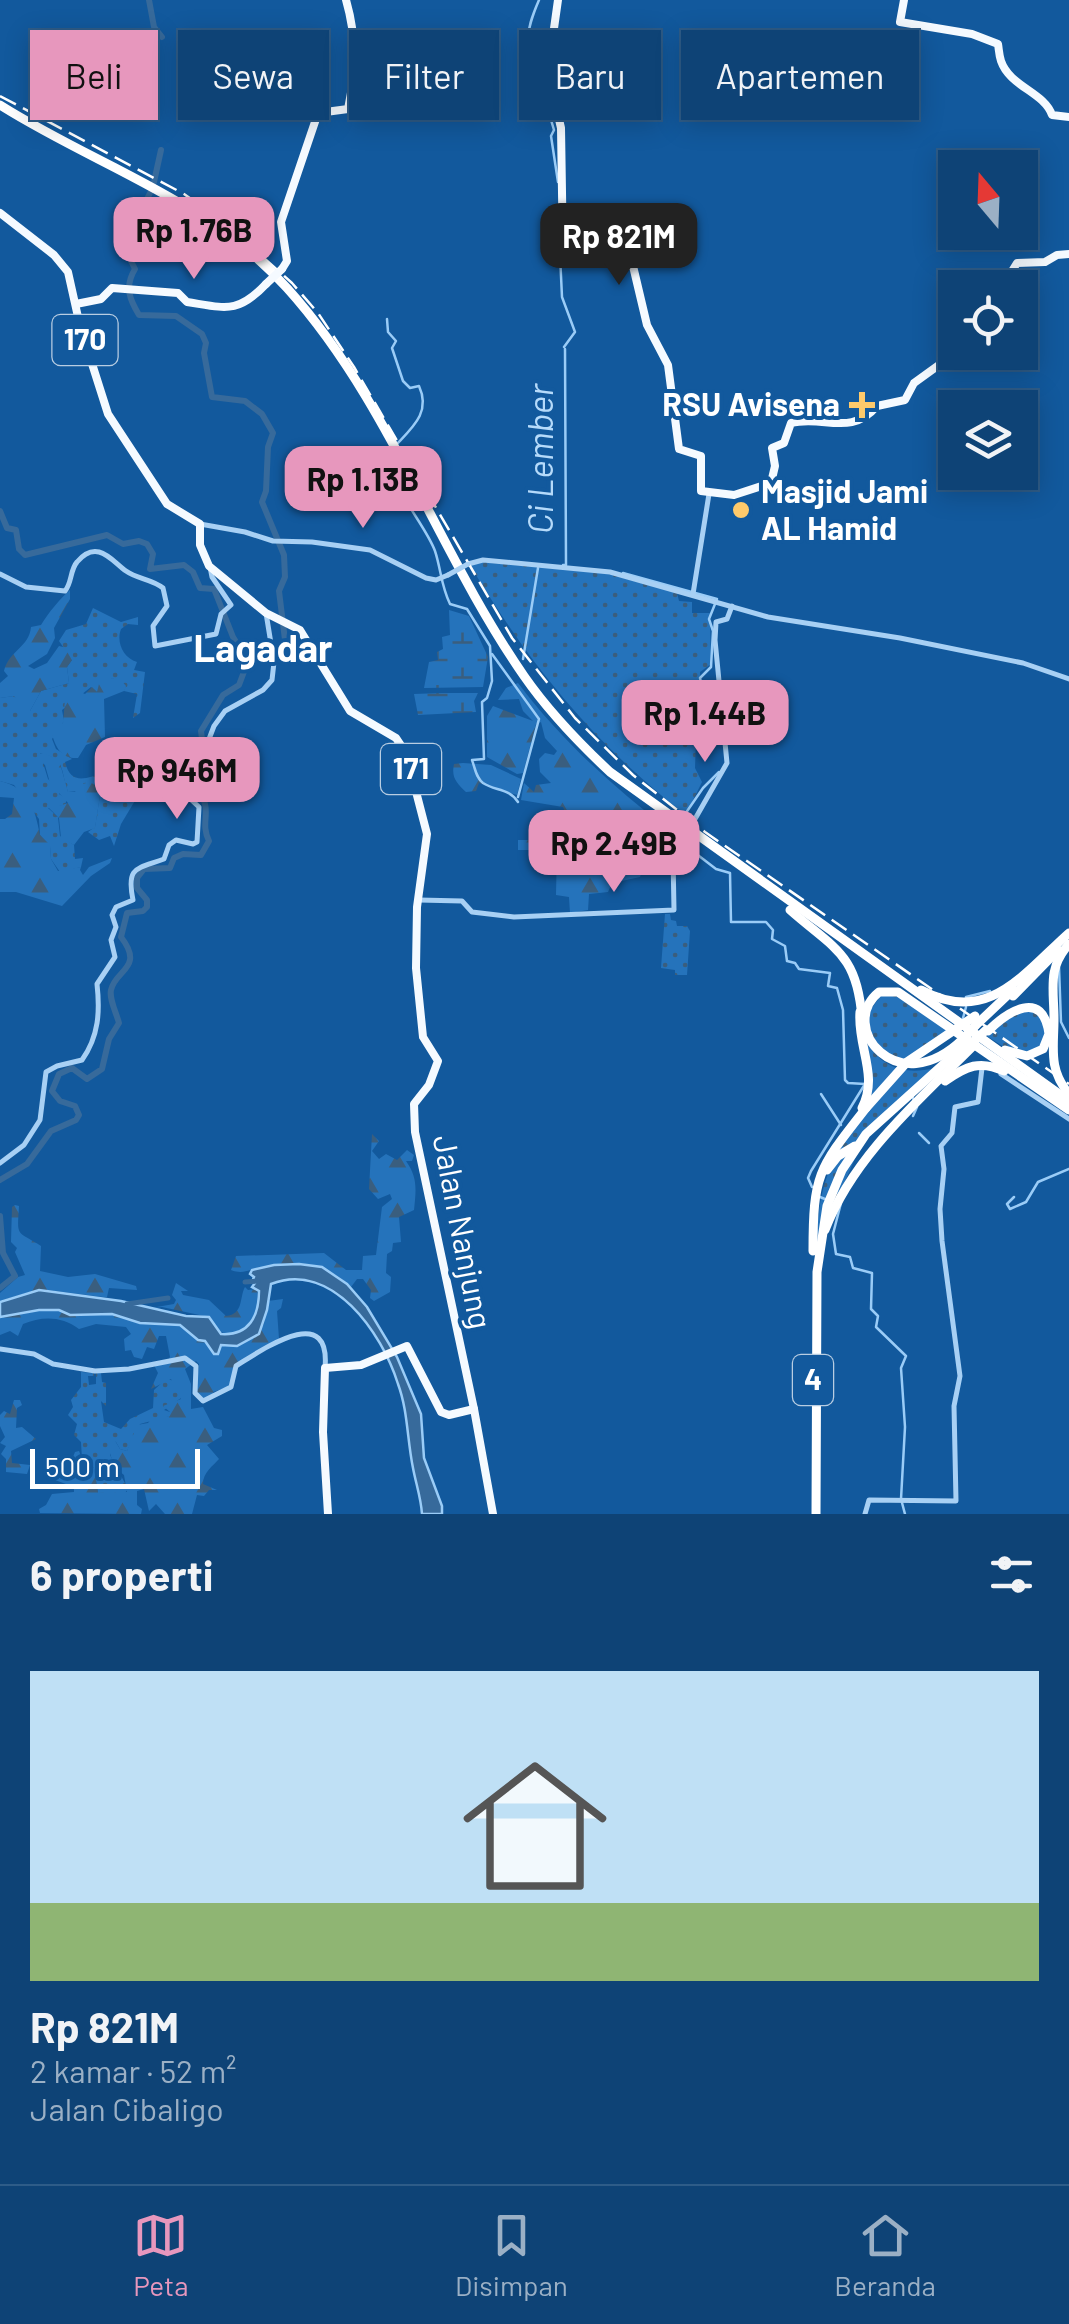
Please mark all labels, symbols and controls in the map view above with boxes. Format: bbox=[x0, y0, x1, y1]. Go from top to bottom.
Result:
chip: Beli bbox=[30, 30, 158, 120]
chip: Sewa bbox=[178, 30, 329, 120]
chip: Filter bbox=[349, 30, 499, 120]
chip: Baru bbox=[519, 30, 661, 120]
chip: Apartemen bbox=[681, 30, 919, 120]
north arrow bbox=[938, 150, 1038, 250]
map controls bbox=[938, 150, 1038, 490]
pin: Rp 1.76B bbox=[91, 197, 297, 282]
pin: Rp 821M bbox=[527, 203, 711, 288]
text: Rp 1.76B bbox=[135, 210, 253, 248]
text: Rp 821M bbox=[562, 216, 676, 254]
button: locate bbox=[938, 270, 1038, 370]
road number: 170 bbox=[52, 315, 118, 365]
water label: Ci Lember bbox=[518, 382, 560, 534]
place label: RSU Avisena bbox=[662, 384, 840, 422]
button: layers bbox=[938, 390, 1038, 490]
marker: RSU Avisena bbox=[849, 392, 875, 418]
pin: Rp 1.13B bbox=[260, 446, 466, 531]
text: Rp 1.13B bbox=[307, 459, 419, 497]
place label: Masjid Jami AL Hamid bbox=[761, 471, 928, 546]
marker: Masjid Jami AL Hamid bbox=[730, 499, 752, 521]
district label: Lagadar bbox=[193, 624, 333, 670]
pin: Rp 1.44B bbox=[602, 680, 808, 765]
text: Rp 1.44B bbox=[644, 693, 766, 731]
pin: Rp 946M bbox=[85, 737, 269, 822]
road number: 171 bbox=[381, 744, 441, 794]
text: Rp 946M bbox=[117, 750, 237, 788]
pin: Rp 2.49B bbox=[511, 810, 717, 895]
text: Rp 2.49B bbox=[551, 823, 677, 861]
street label: Jalan Nanjung bbox=[427, 1131, 501, 1332]
road number: 4 bbox=[793, 1355, 833, 1405]
scale bar bbox=[30, 1444, 200, 1488]
text: 500 m bbox=[45, 1449, 120, 1483]
icon: filters bbox=[984, 1547, 1039, 1602]
text: 6 properti bbox=[30, 1549, 213, 1599]
icon: home bbox=[445, 1736, 625, 1916]
text: Rp 821M bbox=[30, 2001, 179, 2051]
text: 2 kamar · 52 m² bbox=[30, 2051, 237, 2089]
text: Jalan Cibaligo bbox=[30, 2089, 224, 2127]
tab: Peta bbox=[133, 2208, 189, 2302]
tab: Disimpan bbox=[455, 2208, 568, 2302]
tab: Beranda bbox=[834, 2208, 936, 2302]

